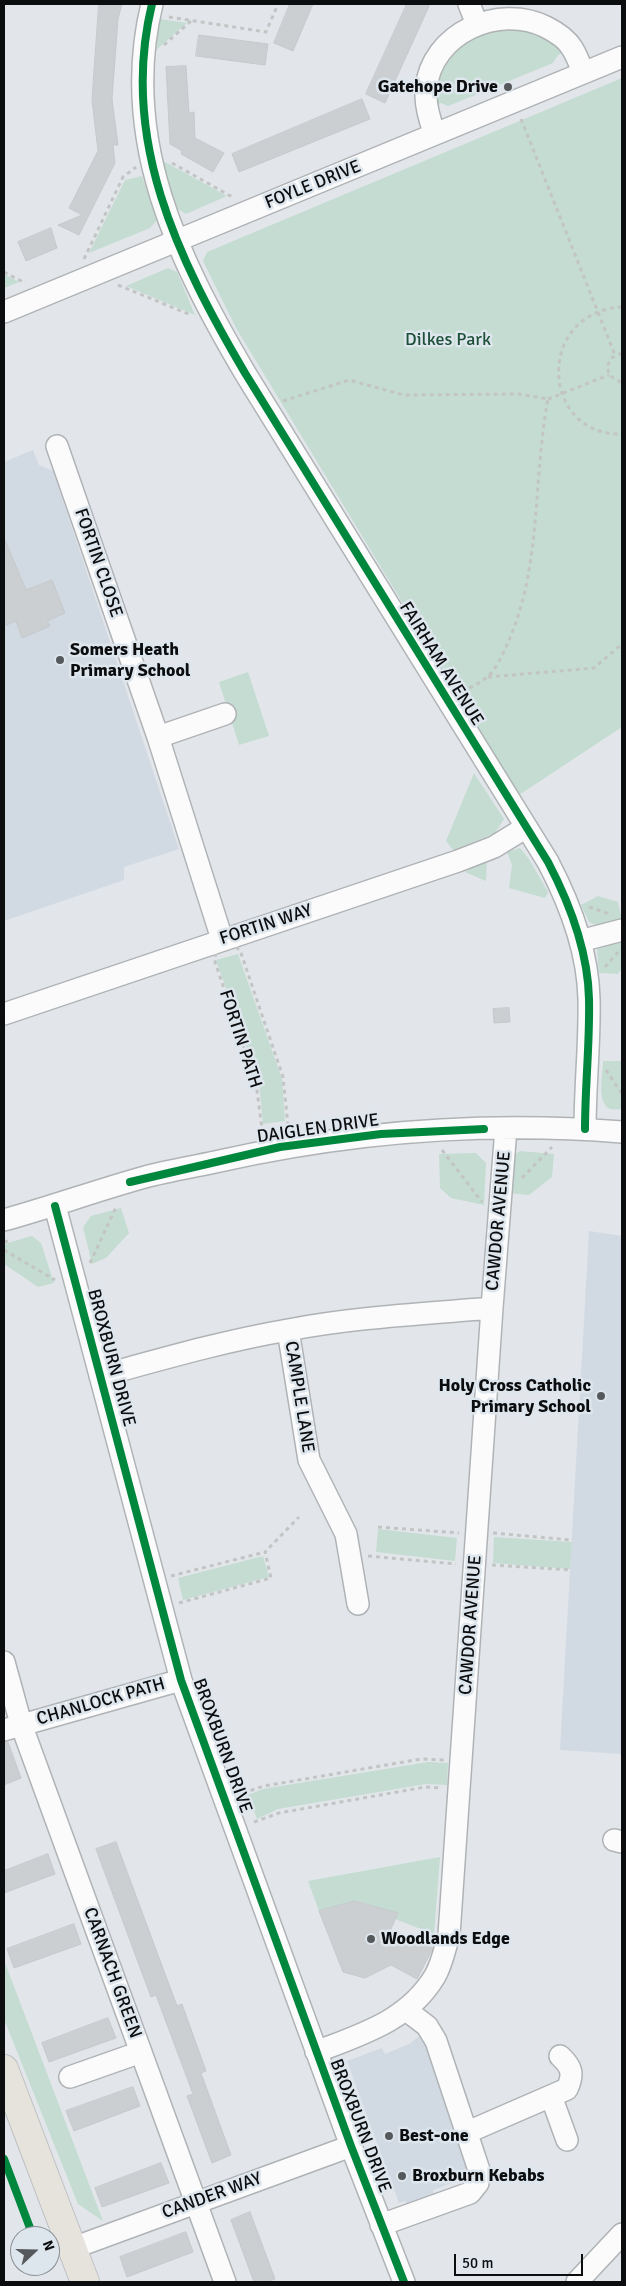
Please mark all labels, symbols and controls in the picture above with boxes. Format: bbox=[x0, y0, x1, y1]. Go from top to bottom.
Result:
place label: Gatehope Drive bbox=[378, 76, 498, 98]
marker: Gatehope Drive bbox=[502, 81, 514, 93]
street label: FOYLE DRIVE bbox=[262, 156, 364, 214]
park label: Dilkes Park bbox=[405, 329, 491, 351]
street label: FORTIN CLOSE bbox=[69, 506, 127, 620]
street label: FAIRHAM AVENUE bbox=[394, 598, 488, 730]
place label: Somers Heath Primary School bbox=[70, 639, 190, 682]
marker: Somers Heath Primary School bbox=[54, 654, 66, 666]
street label: FORTIN WAY bbox=[217, 900, 315, 950]
street label: FORTIN PATH bbox=[214, 987, 266, 1091]
street label: DAIGLEN DRIVE bbox=[256, 1110, 380, 1148]
street label: CAWDOR AVENUE bbox=[482, 1150, 516, 1292]
street label: BROXBURN DRIVE bbox=[82, 1287, 140, 1429]
street label: CAMPLE LANE bbox=[280, 1340, 318, 1454]
place label: Holy Cross Catholic Primary School bbox=[438, 1375, 591, 1418]
marker: Holy Cross Catholic Primary School bbox=[595, 1390, 607, 1402]
street label: CAWDOR AVENUE bbox=[455, 1554, 487, 1696]
street label: CHANLOCK PATH bbox=[34, 1673, 168, 1731]
street label: BROXBURN DRIVE bbox=[188, 1676, 256, 1816]
street label: CARNACH GREEN bbox=[78, 1905, 146, 2041]
place label: Woodlands Edge bbox=[381, 1928, 510, 1950]
marker: Woodlands Edge bbox=[365, 1933, 377, 1945]
street label: BROXBURN DRIVE bbox=[325, 2056, 395, 2196]
place label: Best-one bbox=[399, 2125, 469, 2147]
marker: Best-one bbox=[383, 2130, 395, 2142]
place label: Broxburn Kebabs bbox=[412, 2165, 545, 2187]
street label: CANDER WAY bbox=[159, 2168, 265, 2224]
marker: Broxburn Kebabs bbox=[396, 2170, 408, 2182]
north arrow bbox=[10, 2226, 60, 2276]
text: N bbox=[39, 2238, 58, 2253]
scale bar bbox=[456, 2244, 585, 2276]
text: 50 m bbox=[462, 2254, 493, 2272]

